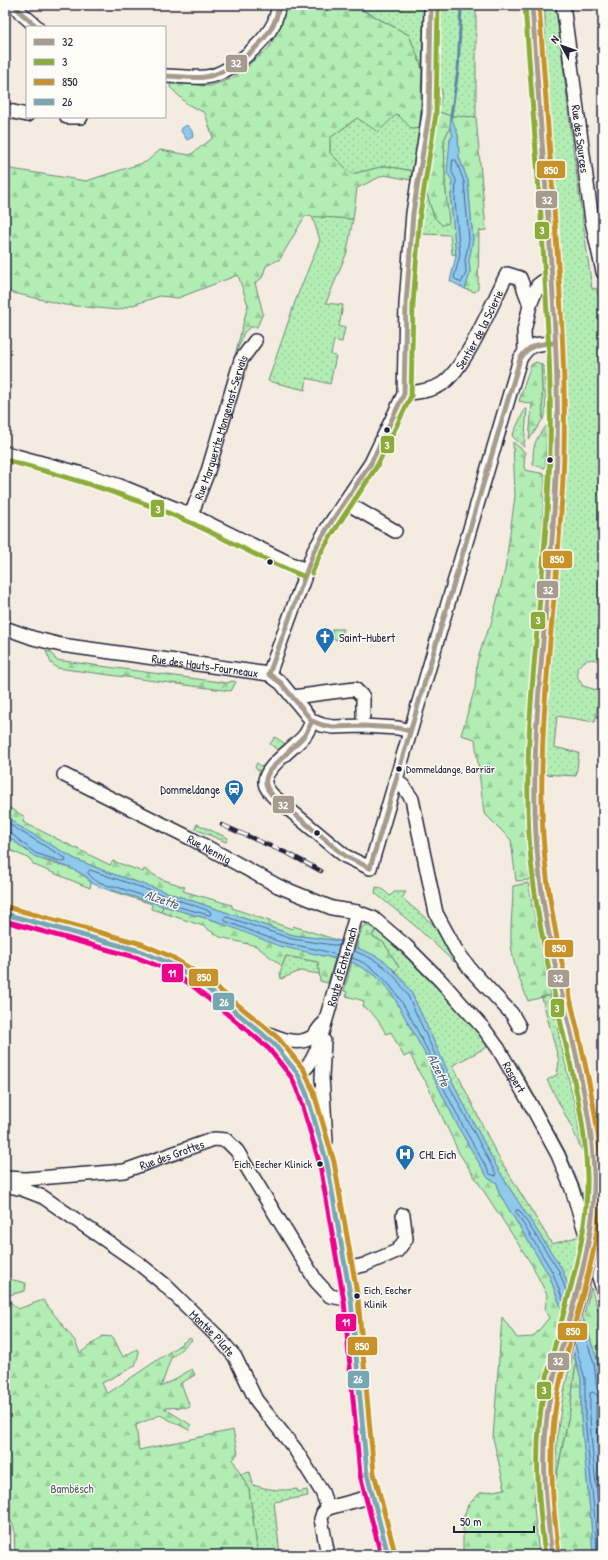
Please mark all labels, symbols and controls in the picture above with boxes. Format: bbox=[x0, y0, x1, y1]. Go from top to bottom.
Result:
legend bbox=[26, 26, 166, 118]
north arrow bbox=[542, 26, 582, 66]
text: 32 bbox=[62, 33, 73, 50]
text: N bbox=[547, 33, 562, 46]
text: 3 bbox=[62, 53, 67, 70]
line badge: 32 bbox=[225, 54, 248, 73]
text: 32 bbox=[231, 56, 242, 70]
text: 850 bbox=[62, 73, 78, 90]
text: 26 bbox=[62, 93, 73, 110]
street label: Rue des Sources bbox=[568, 104, 594, 174]
line badge: 850 bbox=[536, 160, 566, 179]
text: 850 bbox=[544, 163, 558, 177]
line badge: 32 bbox=[535, 190, 558, 209]
text: 32 bbox=[542, 193, 553, 207]
line badge: 3 bbox=[534, 221, 550, 240]
text: 3 bbox=[540, 223, 545, 237]
street label: Sentier de la Scierie bbox=[451, 287, 507, 373]
street label: Rue Marguerite Mongenast-Servais bbox=[189, 350, 251, 502]
unlabelled marker bbox=[382, 425, 392, 435]
line badge: 3 bbox=[380, 435, 395, 454]
text: 3 bbox=[385, 438, 390, 452]
unlabelled marker bbox=[545, 455, 555, 465]
line badge: 3 bbox=[150, 499, 165, 518]
text: 3 bbox=[156, 502, 161, 516]
line badge: 850 bbox=[542, 550, 573, 569]
text: 850 bbox=[550, 552, 564, 566]
unlabelled marker bbox=[265, 557, 275, 567]
line badge: 32 bbox=[536, 580, 559, 599]
text: 32 bbox=[543, 583, 554, 597]
line badge: 3 bbox=[530, 611, 546, 630]
text: 3 bbox=[536, 613, 541, 627]
church icon: Saint-Hubert bbox=[314, 626, 336, 654]
place label: Saint-Hubert bbox=[339, 629, 396, 646]
street label: Rue des Hauts-Fourneaux bbox=[151, 649, 259, 681]
place label: Dommeldange, Barriär bbox=[406, 762, 496, 776]
marker: Dommeldange, Barriär bbox=[394, 764, 404, 774]
station icon: Dommeldange bbox=[223, 778, 245, 806]
place label: Dommeldange bbox=[160, 781, 220, 798]
line badge: 32 bbox=[272, 795, 295, 814]
text: 32 bbox=[278, 798, 289, 812]
unlabelled marker bbox=[312, 828, 322, 838]
street label: Rue Nennig bbox=[185, 830, 235, 867]
water label: Alzette bbox=[143, 885, 182, 913]
street label: Route d'Echternach bbox=[322, 925, 361, 1008]
line badge: 850 bbox=[544, 939, 574, 958]
text: 850 bbox=[552, 941, 566, 955]
line badge: 11 bbox=[161, 963, 184, 983]
text: 11 bbox=[168, 966, 176, 980]
line badge: 850 bbox=[188, 968, 219, 987]
line badge: 32 bbox=[547, 969, 570, 988]
text: 850 bbox=[197, 970, 211, 984]
text: 32 bbox=[553, 971, 564, 985]
line badge: 26 bbox=[212, 992, 235, 1011]
text: 26 bbox=[219, 995, 229, 1009]
line badge: 3 bbox=[550, 998, 565, 1018]
text: 3 bbox=[555, 1001, 560, 1015]
water label: Alzette bbox=[423, 1050, 455, 1090]
street label: Raspert bbox=[499, 1058, 531, 1096]
street label: Rue des Grottes bbox=[137, 1135, 207, 1173]
hospital icon: CHL Eich bbox=[394, 1143, 416, 1171]
place label: CHL Eich bbox=[419, 1146, 456, 1163]
place label: Eich, Eecher Klinick bbox=[234, 1157, 312, 1171]
marker: Eich, Eecher Klinick bbox=[315, 1159, 325, 1169]
place label: Eich, Eecher Klinik bbox=[364, 1283, 412, 1311]
marker: Eich, Eecher Klinik bbox=[352, 1291, 362, 1301]
street label: Montée Pilate bbox=[186, 1306, 240, 1360]
line badge: 11 bbox=[335, 1313, 357, 1332]
text: 11 bbox=[342, 1315, 350, 1329]
line badge: 850 bbox=[557, 1322, 588, 1341]
text: 850 bbox=[566, 1324, 580, 1338]
line badge: 850 bbox=[347, 1336, 378, 1356]
text: 850 bbox=[355, 1339, 369, 1353]
line badge: 32 bbox=[547, 1352, 570, 1371]
text: 32 bbox=[553, 1354, 564, 1368]
line badge: 26 bbox=[347, 1370, 370, 1389]
text: 26 bbox=[353, 1372, 363, 1386]
line badge: 3 bbox=[536, 1381, 552, 1400]
text: 3 bbox=[542, 1383, 547, 1397]
park label: Bambësch bbox=[51, 1480, 93, 1497]
scale bar bbox=[454, 1508, 534, 1534]
text: 50 m bbox=[460, 1513, 481, 1530]

